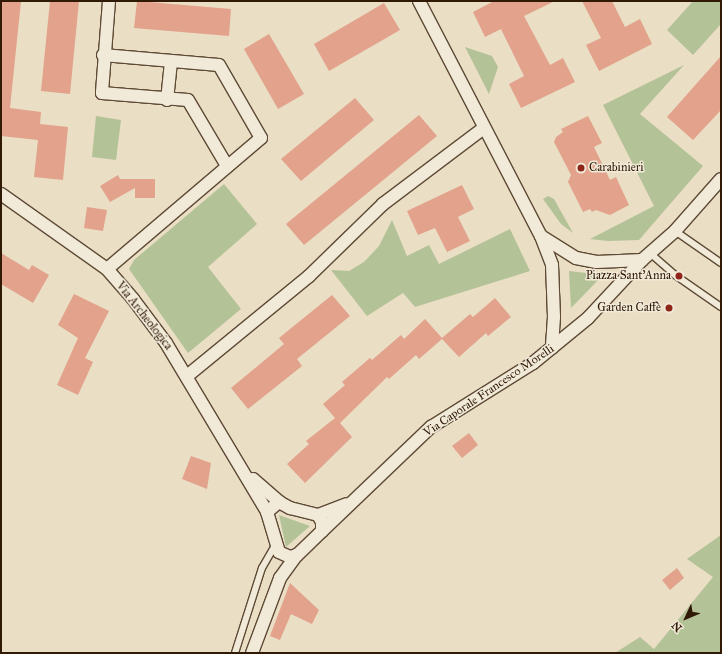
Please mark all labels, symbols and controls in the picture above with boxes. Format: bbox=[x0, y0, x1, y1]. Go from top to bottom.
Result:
place label: Carabinieri bbox=[589, 161, 643, 175]
marker: Carabinieri bbox=[576, 163, 586, 173]
place label: Piazza Sant'Anna bbox=[586, 269, 671, 283]
marker: Piazza Sant'Anna bbox=[674, 271, 684, 281]
street label: Via Archeologica bbox=[113, 279, 175, 353]
place label: Garden Caffè bbox=[597, 301, 661, 315]
marker: Garden Caffè bbox=[664, 303, 674, 313]
street label: Via Caporale Francesco Morelli bbox=[421, 342, 557, 440]
north arrow bbox=[666, 598, 706, 638]
text: N bbox=[669, 619, 685, 635]

